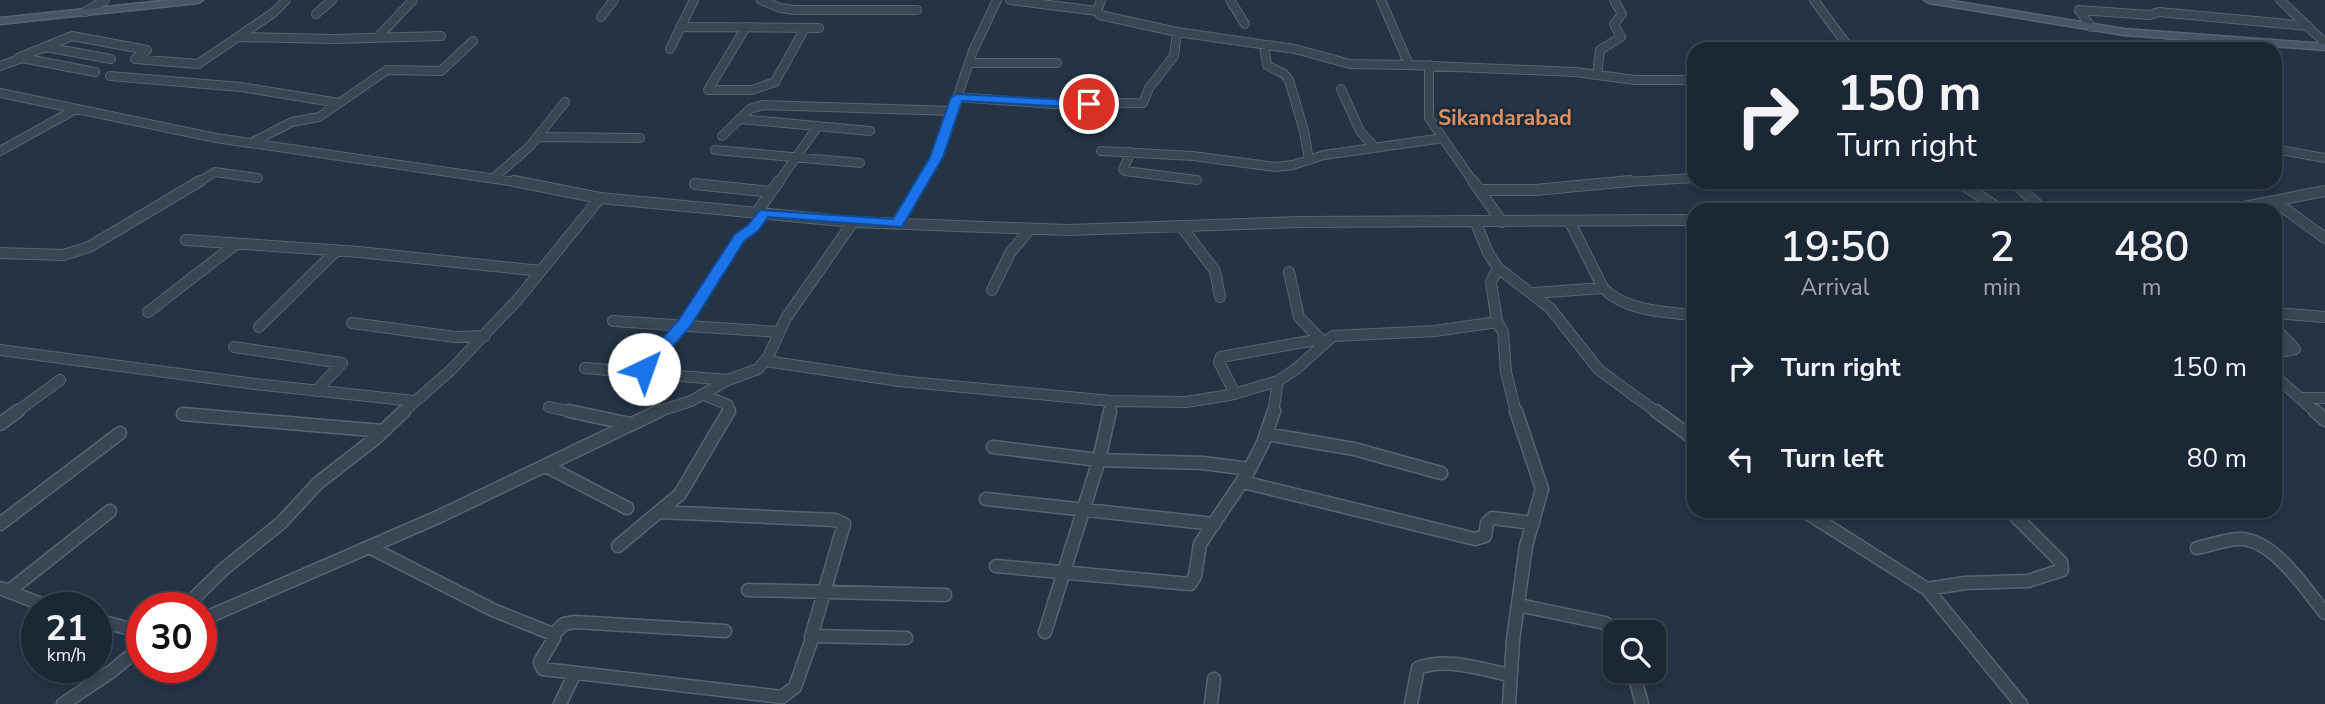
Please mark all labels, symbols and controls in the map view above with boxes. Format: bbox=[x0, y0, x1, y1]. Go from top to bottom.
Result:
text: 150 m bbox=[1837, 60, 1981, 127]
icon: right bbox=[1722, 70, 1813, 161]
pin bbox=[1059, 74, 1119, 134]
icon: arrive bbox=[1070, 85, 1108, 123]
district label: Sikandarabad bbox=[1438, 104, 1572, 132]
text: Turn right bbox=[1837, 124, 1977, 167]
text: 19:50 bbox=[1780, 219, 1890, 276]
text: 2 bbox=[1989, 219, 2015, 276]
text: 480 bbox=[2114, 219, 2189, 276]
text: Arrival bbox=[1800, 272, 1870, 303]
text: min bbox=[1983, 272, 2021, 303]
text: m bbox=[2142, 272, 2161, 303]
position arrow bbox=[607, 332, 681, 406]
icon: right bbox=[1722, 349, 1760, 387]
text: Turn right bbox=[1781, 350, 1900, 385]
text: 150 m bbox=[2171, 350, 2247, 385]
icon: left bbox=[1722, 440, 1760, 478]
text: Turn left bbox=[1781, 441, 1884, 476]
text: 80 m bbox=[2187, 441, 2247, 476]
speed limit sign: 30 bbox=[126, 592, 217, 683]
text: 21 bbox=[45, 605, 88, 652]
map controls bbox=[1603, 620, 1666, 683]
button: search bbox=[1603, 620, 1666, 683]
text: km/h bbox=[47, 643, 86, 667]

